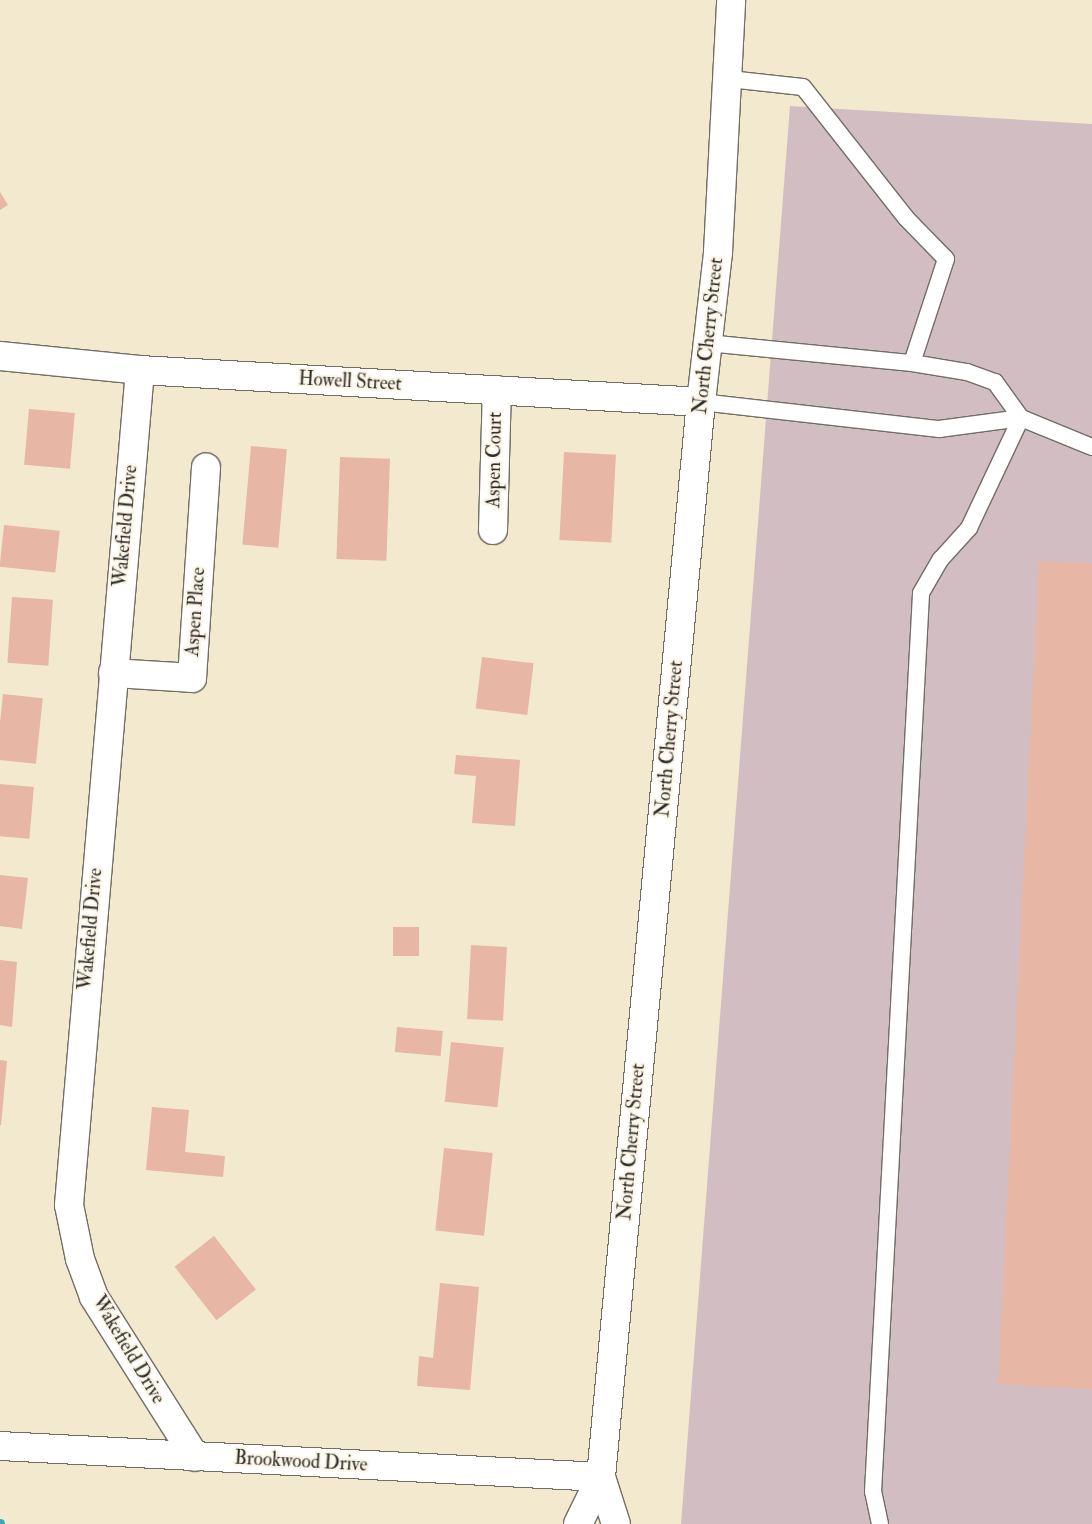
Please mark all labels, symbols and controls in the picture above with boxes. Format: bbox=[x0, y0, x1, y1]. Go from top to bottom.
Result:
street label: North Cherry Street bbox=[689, 257, 729, 415]
street label: Howell Street bbox=[298, 368, 402, 396]
street label: Aspen Court bbox=[483, 412, 507, 508]
street label: Wakefield Drive bbox=[109, 464, 143, 588]
street label: Aspen Place bbox=[182, 567, 210, 657]
street label: North Cherry Street bbox=[652, 660, 688, 818]
street label: Wakefield Drive bbox=[74, 867, 108, 991]
street label: North Cherry Street bbox=[614, 1063, 650, 1221]
street label: Wakefield Drive bbox=[87, 1292, 169, 1408]
street label: Brookwood Drive bbox=[234, 1447, 368, 1477]

